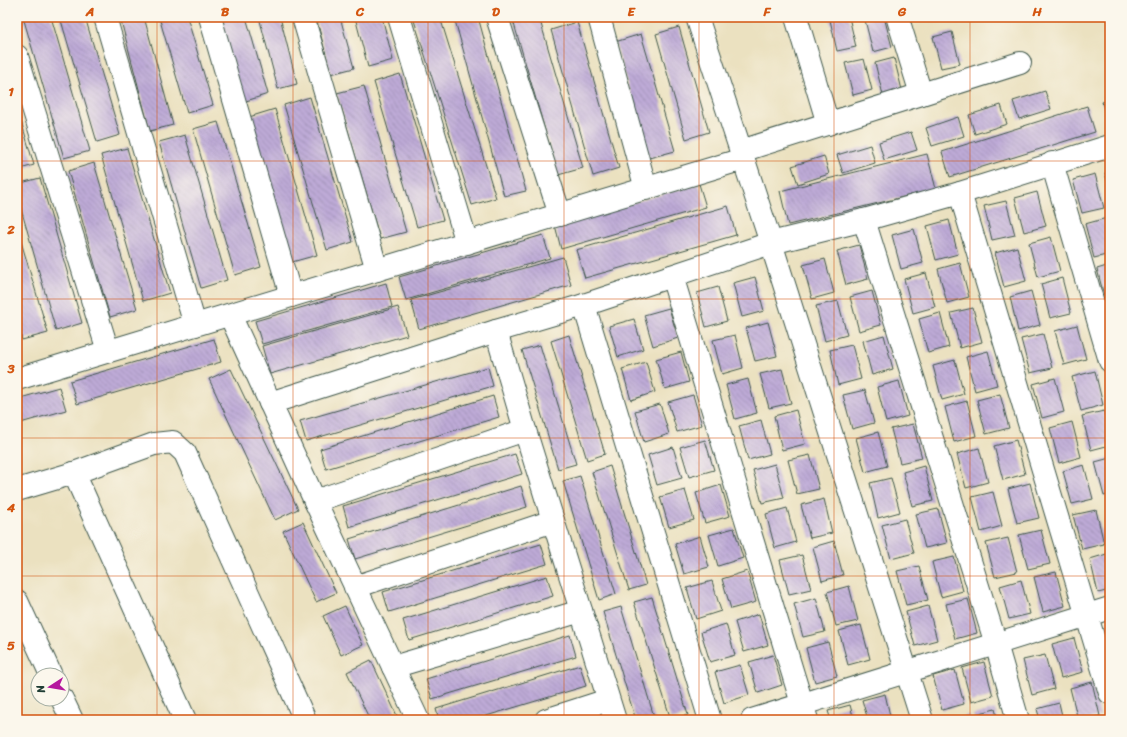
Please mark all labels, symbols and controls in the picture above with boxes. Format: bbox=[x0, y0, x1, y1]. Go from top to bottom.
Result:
text: A bbox=[85, 0, 94, 23]
text: B bbox=[221, 0, 230, 23]
text: C bbox=[355, 0, 365, 23]
text: D bbox=[492, 0, 500, 23]
text: E bbox=[627, 0, 636, 23]
text: F bbox=[762, 0, 771, 23]
text: G bbox=[897, 0, 907, 23]
text: H bbox=[1031, 0, 1042, 23]
text: 1 bbox=[8, 80, 14, 103]
text: 2 bbox=[6, 218, 15, 241]
text: 3 bbox=[6, 357, 15, 380]
text: 4 bbox=[6, 496, 16, 519]
text: 5 bbox=[7, 634, 15, 657]
north arrow bbox=[30, 667, 70, 707]
text: N bbox=[31, 683, 51, 696]

